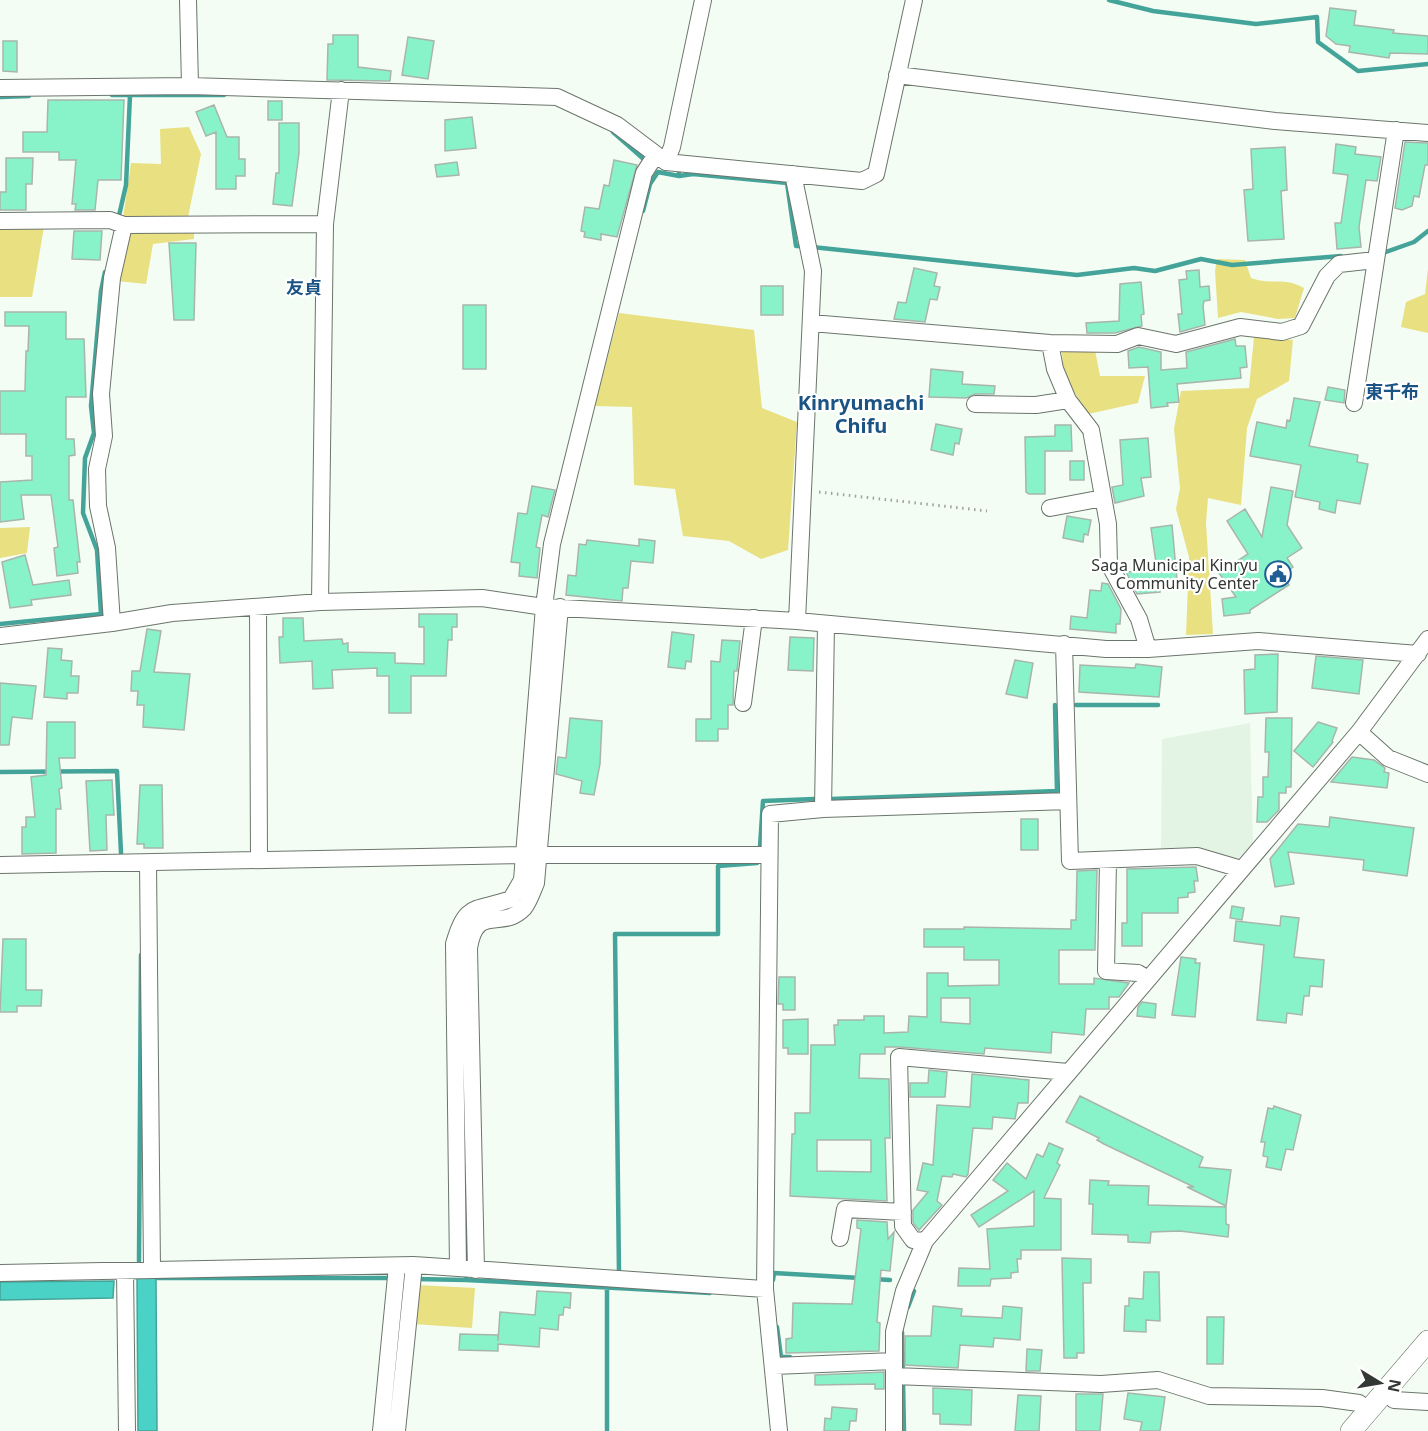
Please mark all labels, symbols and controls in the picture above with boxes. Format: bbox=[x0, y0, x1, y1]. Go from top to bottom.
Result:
district label: 友貞 bbox=[286, 275, 322, 299]
district label: 東千布 bbox=[1365, 379, 1419, 403]
district label: Kinryumachi Chifu bbox=[798, 389, 924, 439]
place label: Saga Municipal Kinryu Community Center bbox=[1091, 554, 1258, 594]
public building icon: Saga Municipal Kinryu Community Center bbox=[1263, 559, 1293, 589]
north arrow bbox=[1350, 1353, 1410, 1413]
text: N bbox=[1383, 1377, 1407, 1394]

